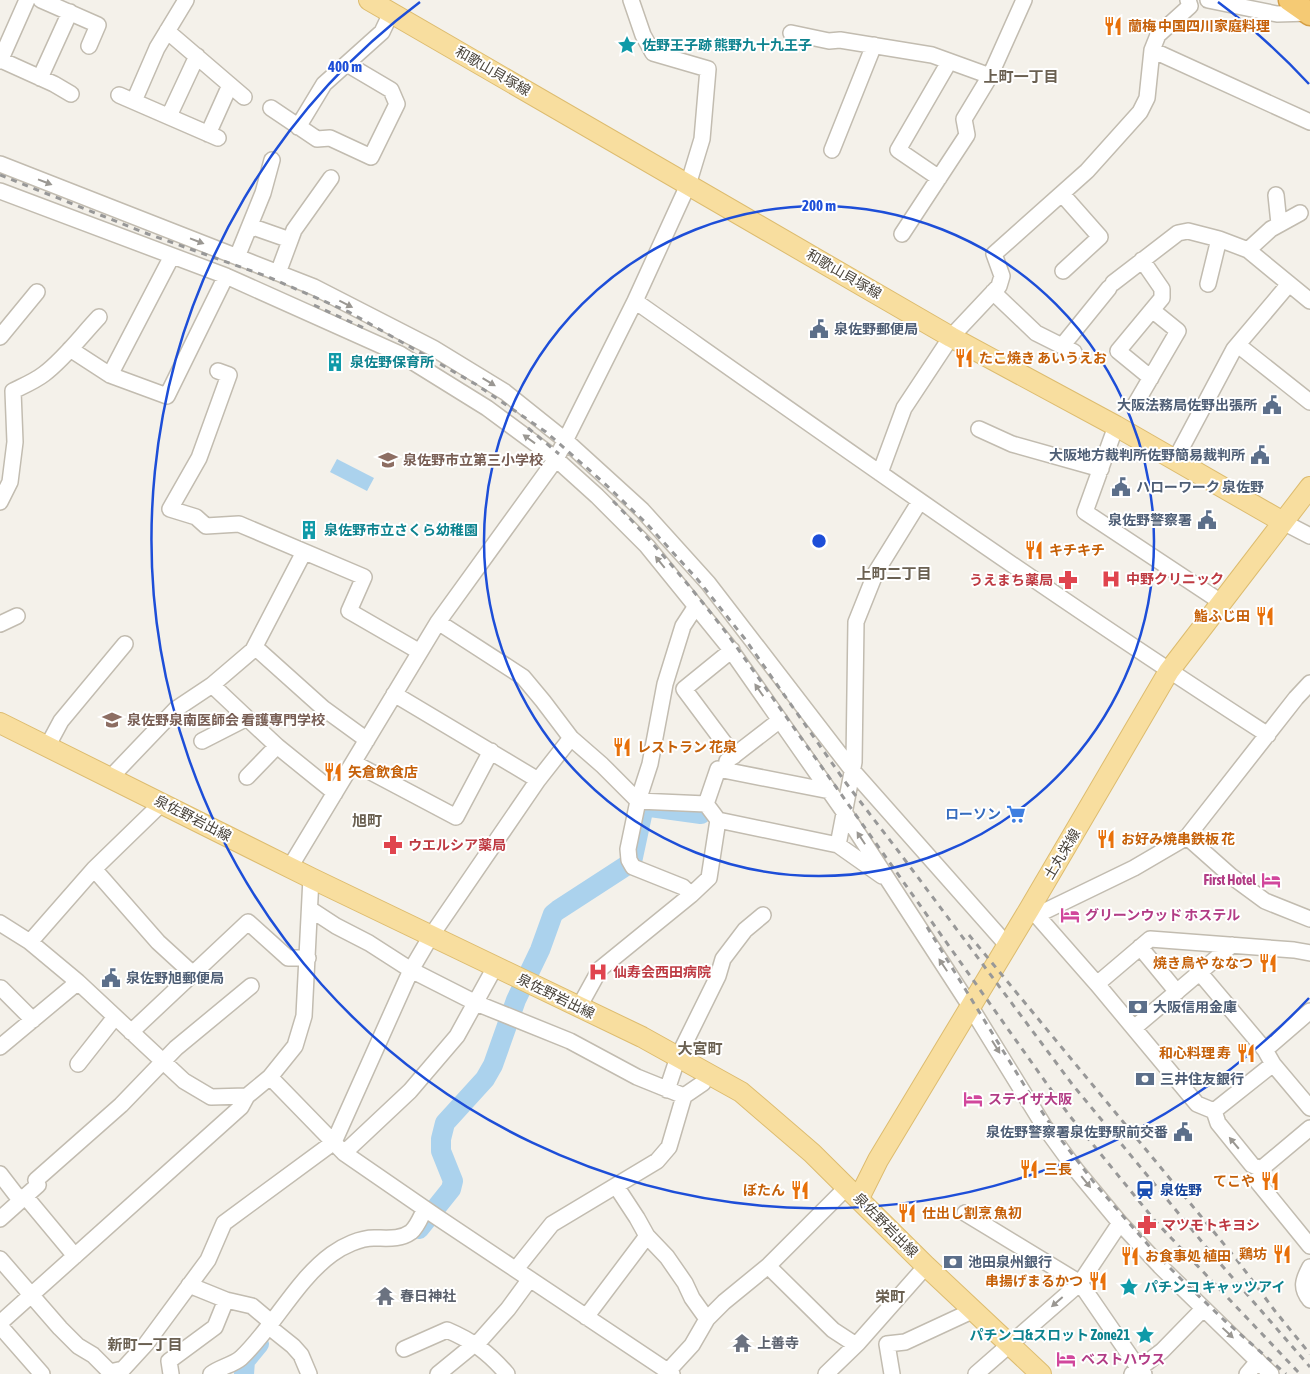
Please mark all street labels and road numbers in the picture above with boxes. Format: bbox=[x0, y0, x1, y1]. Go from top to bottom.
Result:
street label: 和歌山貝塚線 bbox=[453, 43, 533, 99]
street label: 和歌山貝塚線 bbox=[804, 246, 884, 302]
street label: 泉佐野岩出線 bbox=[152, 792, 234, 844]
street label: 土丸栄線 bbox=[1041, 826, 1083, 882]
street label: 泉佐野岩出線 bbox=[515, 970, 597, 1022]
street label: 泉佐野岩出線 bbox=[851, 1190, 921, 1260]

